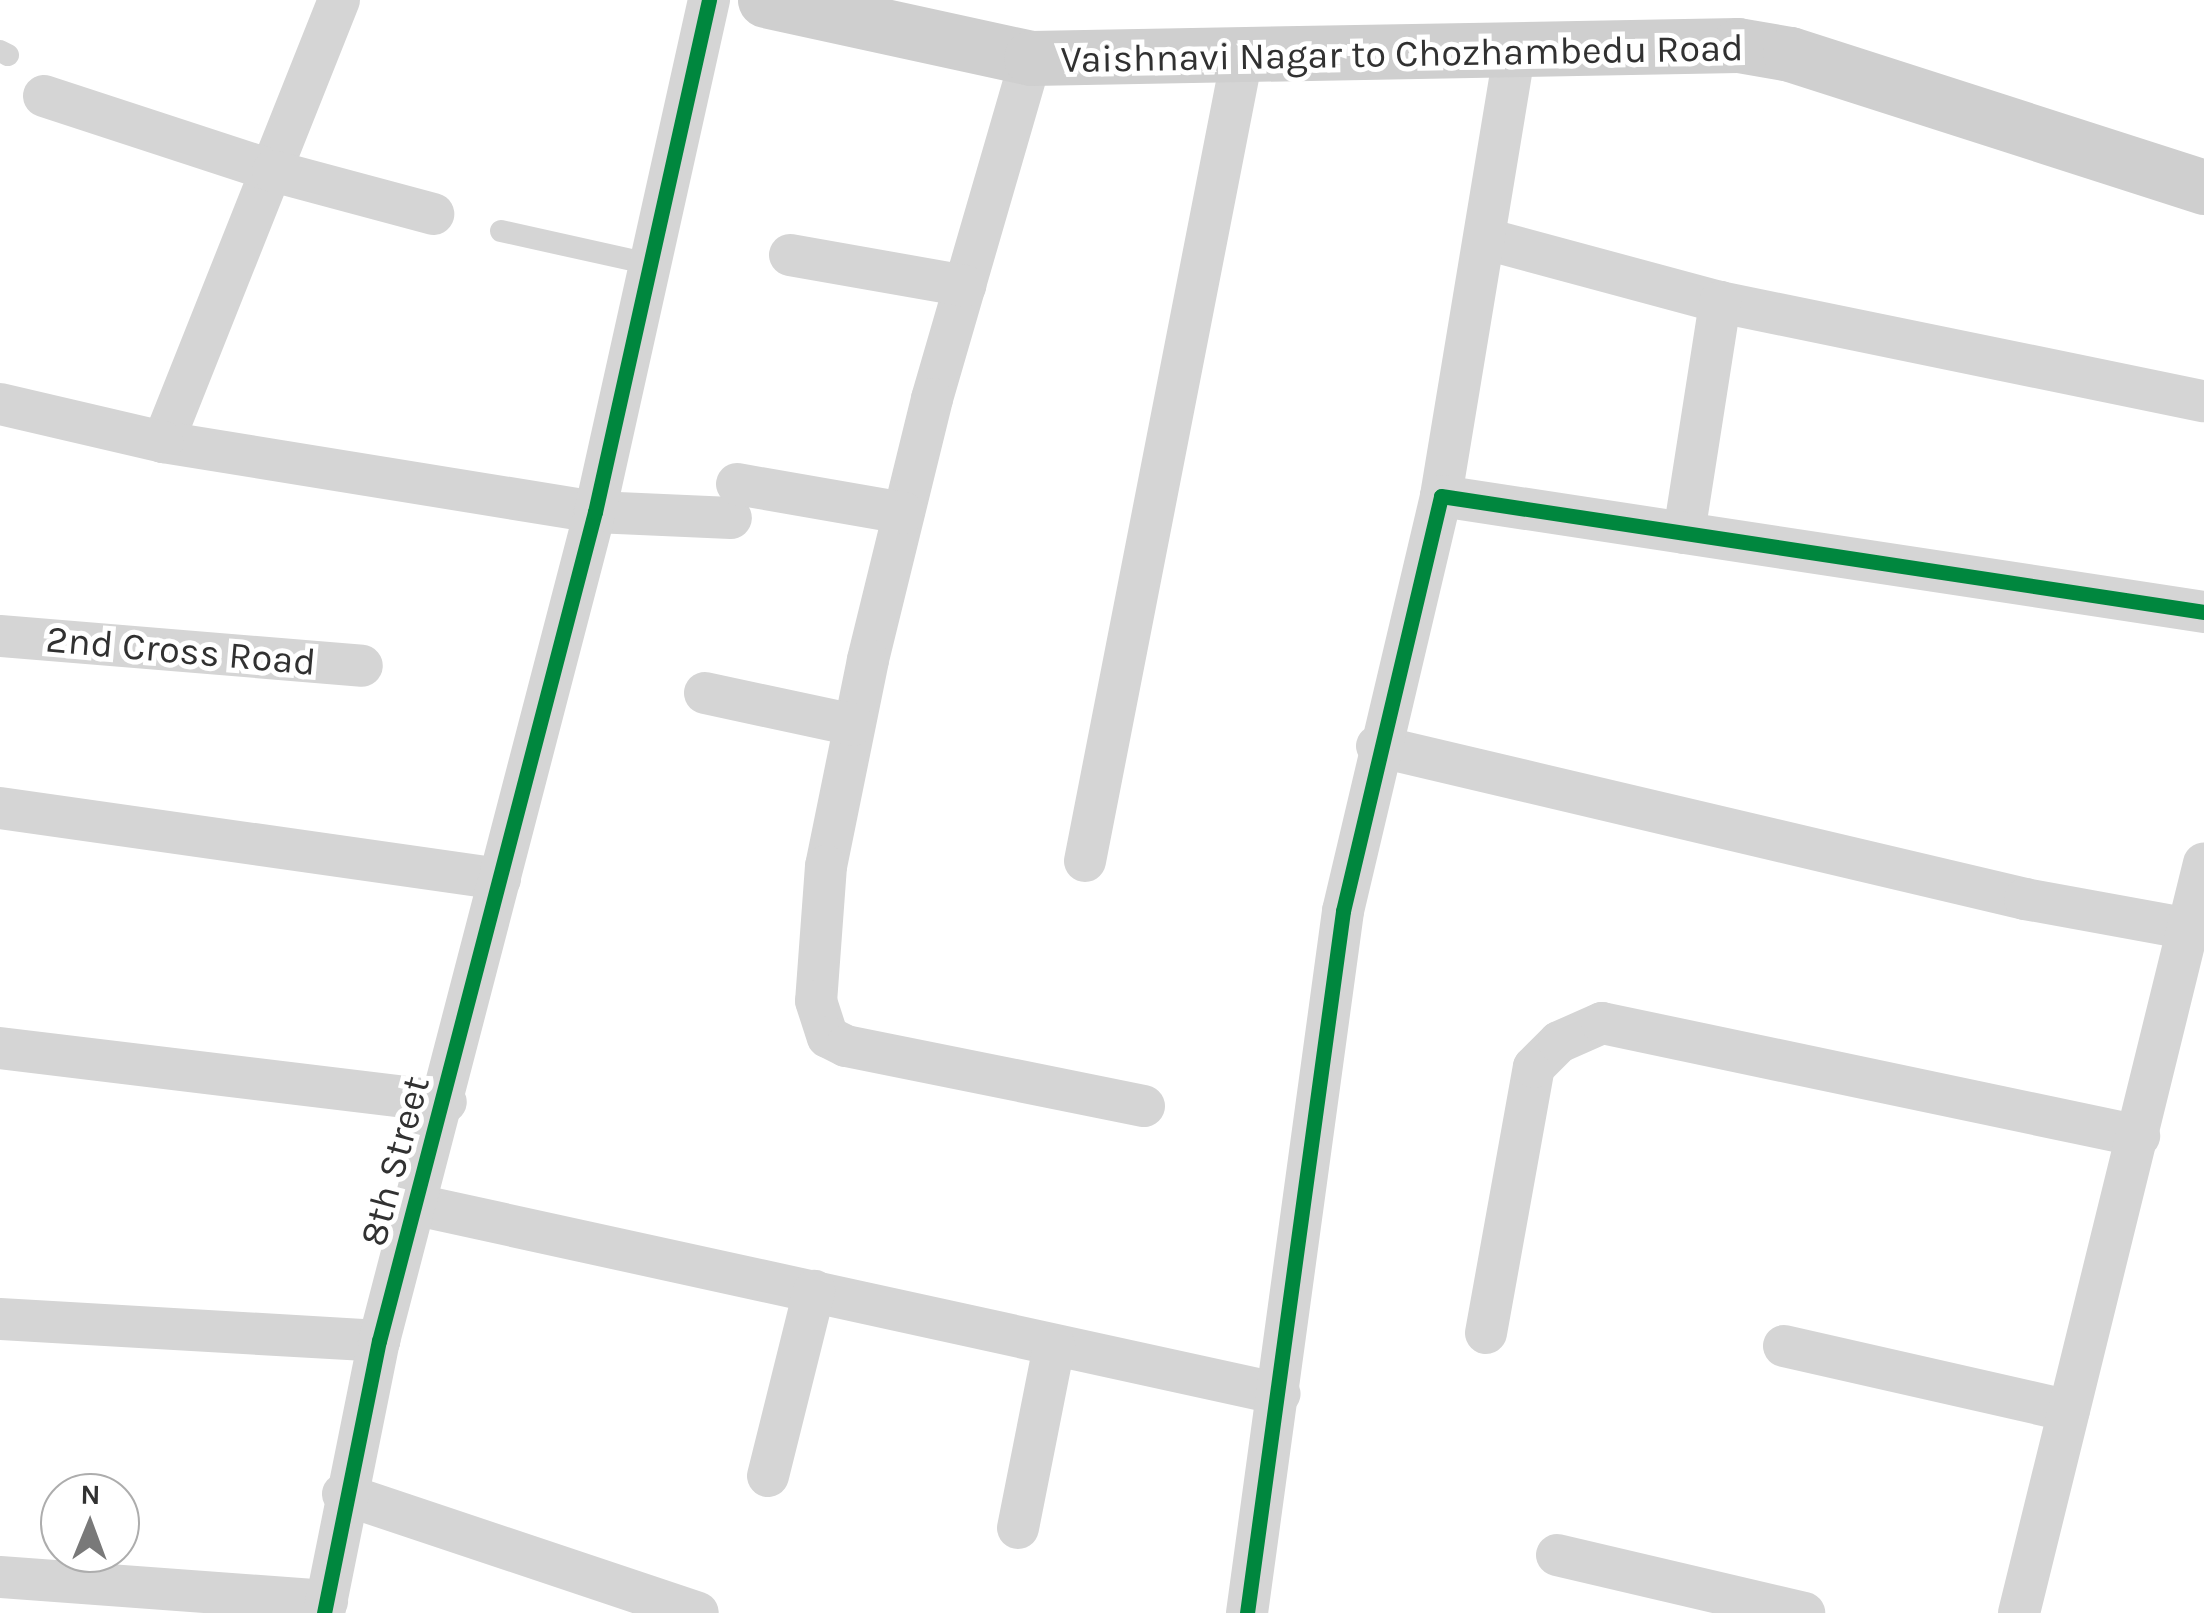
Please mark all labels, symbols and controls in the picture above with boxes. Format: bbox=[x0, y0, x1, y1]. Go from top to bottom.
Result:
street label: Vaishnavi Nagar to Chozhambedu Road bbox=[1060, 25, 1744, 83]
street label: 2nd Cross Road bbox=[44, 616, 318, 686]
street label: 8th Street bbox=[350, 1071, 440, 1251]
north arrow bbox=[40, 1473, 140, 1573]
text: N bbox=[80, 1478, 101, 1511]

